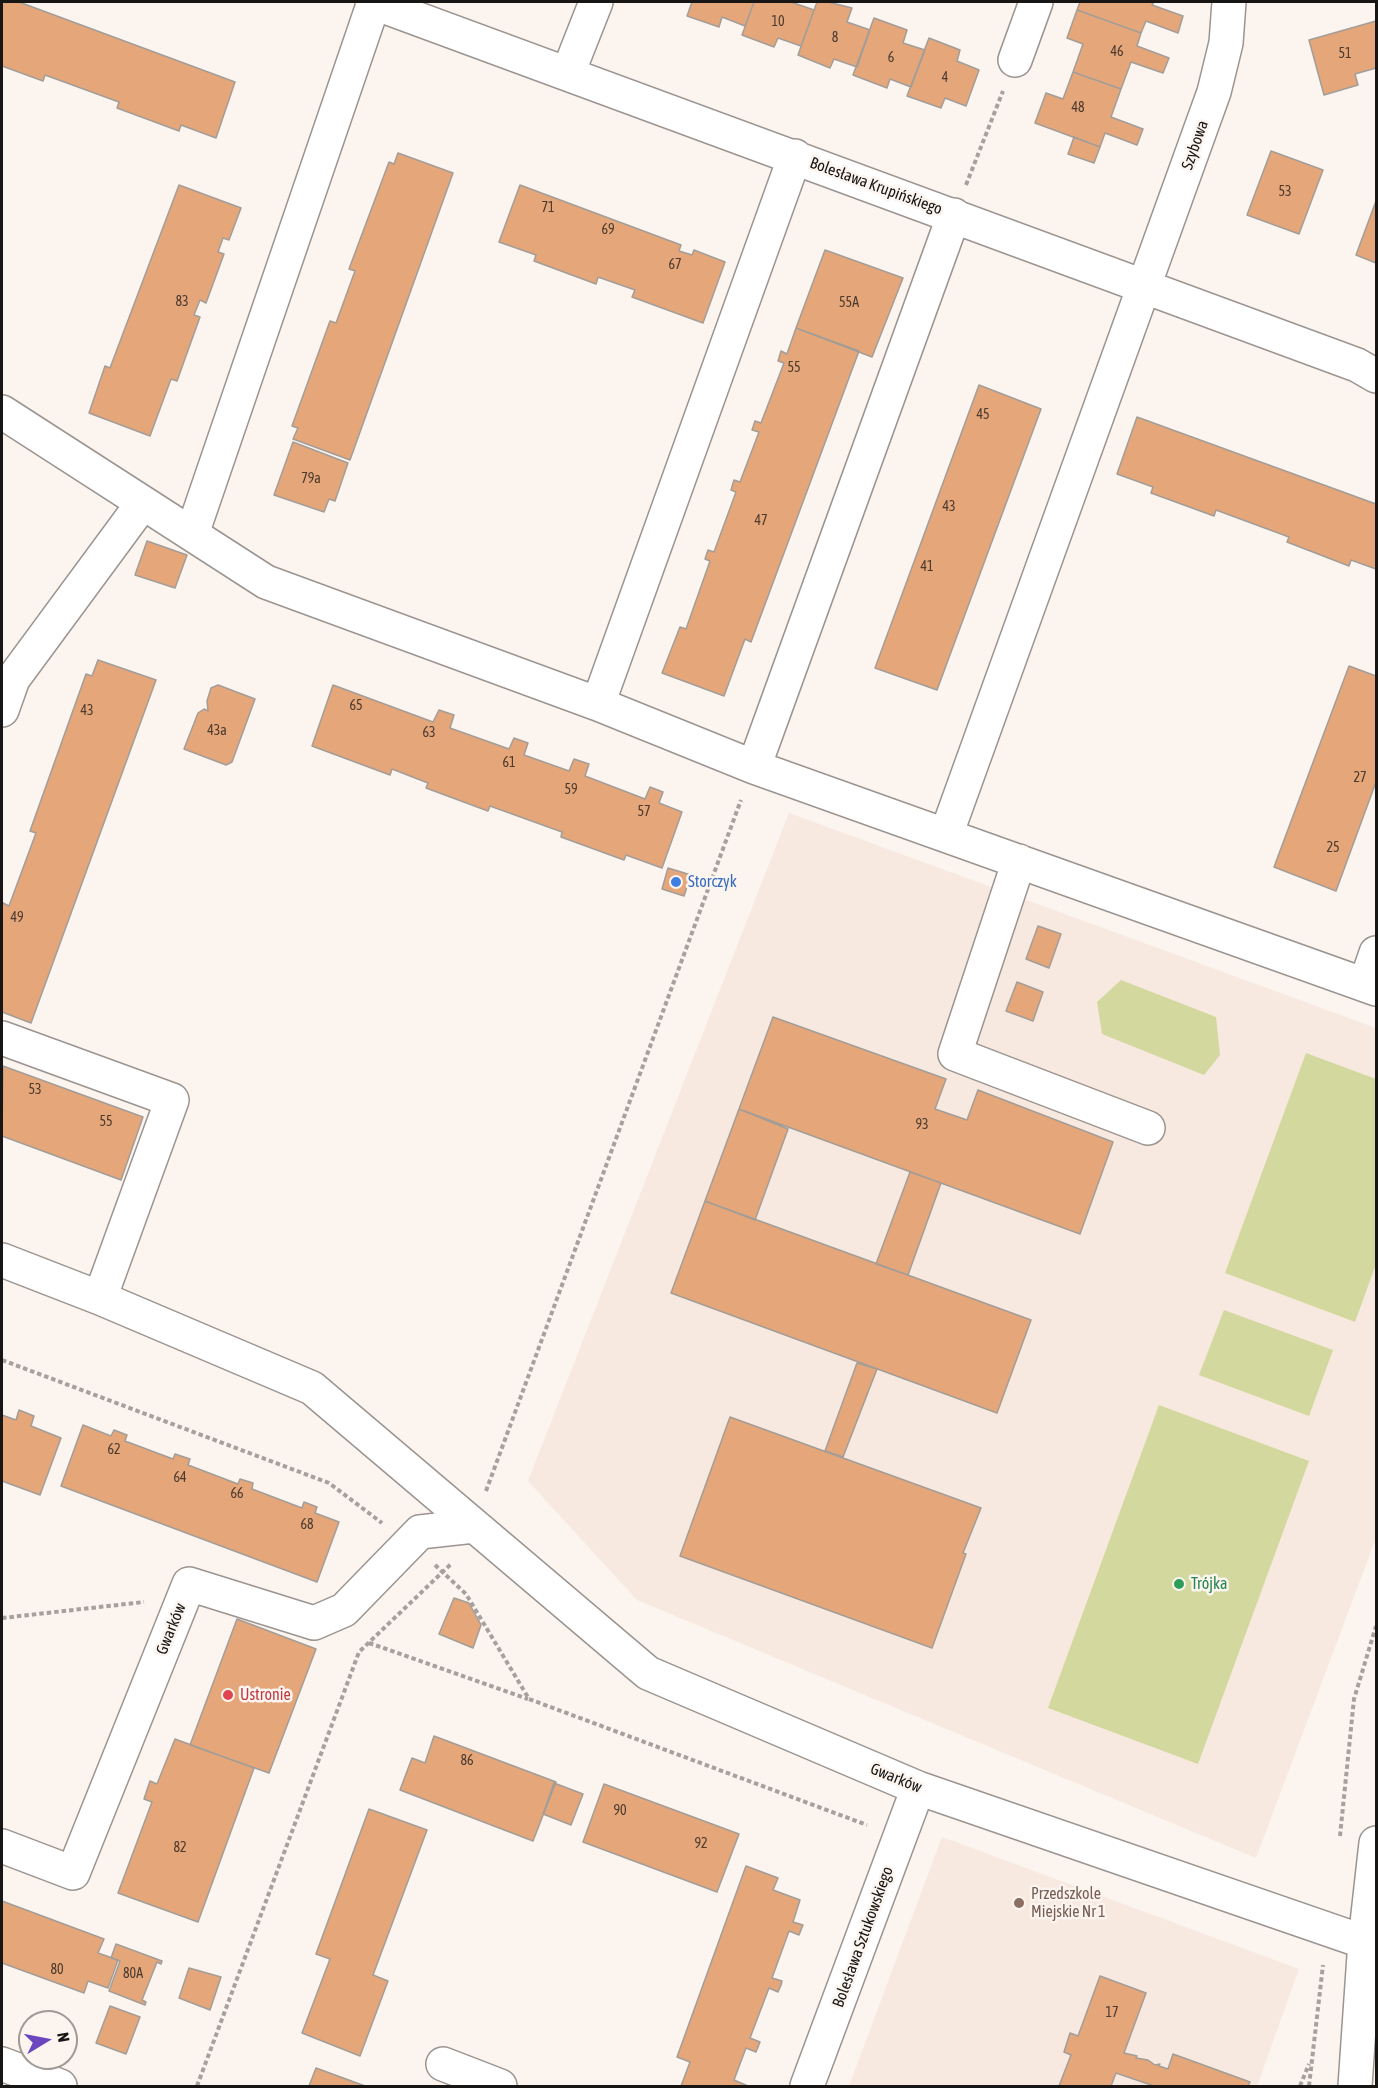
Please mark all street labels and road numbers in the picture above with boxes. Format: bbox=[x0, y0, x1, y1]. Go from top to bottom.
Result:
street label: Szybowa bbox=[1178, 118, 1212, 172]
street label: Bolesława Krupińskiego bbox=[807, 153, 945, 219]
street label: Gwarków bbox=[152, 1601, 190, 1657]
street label: Gwarków bbox=[868, 1759, 924, 1797]
street label: Bolesława Sztukowskiego bbox=[829, 1864, 897, 2010]

